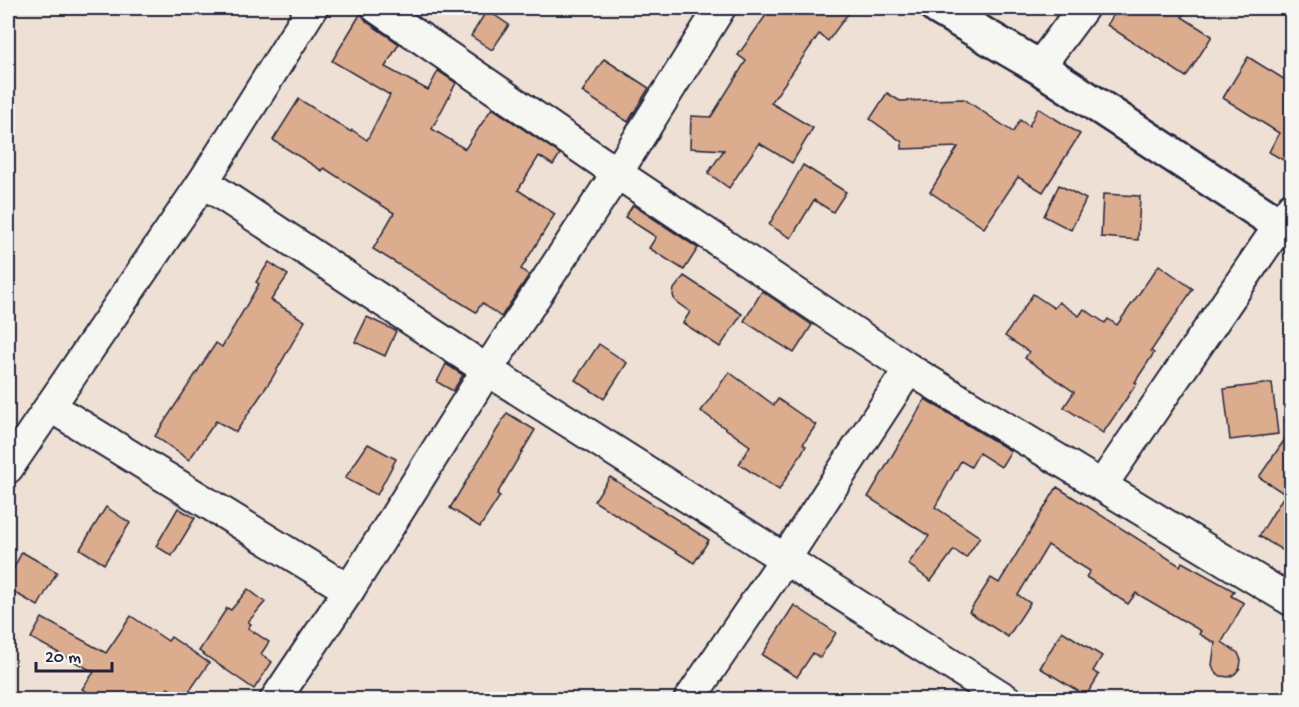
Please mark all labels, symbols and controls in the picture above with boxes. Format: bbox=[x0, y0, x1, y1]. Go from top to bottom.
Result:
scale bar bbox=[36, 635, 112, 673]
text: 20 m bbox=[45, 648, 81, 669]

